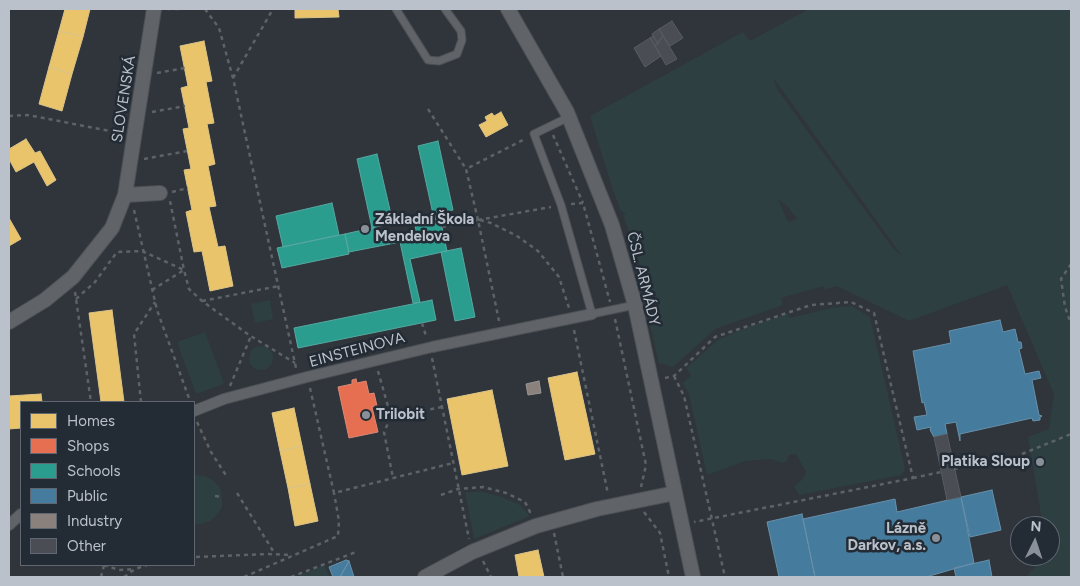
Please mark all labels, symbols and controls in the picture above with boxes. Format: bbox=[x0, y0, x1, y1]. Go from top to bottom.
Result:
street label: SLOVENSKÁ bbox=[108, 54, 140, 144]
place label: Základní Škola Mendelova bbox=[375, 211, 474, 246]
marker: Základní Škola Mendelova bbox=[359, 223, 371, 235]
street label: ČSL. ARMÁDY bbox=[623, 230, 663, 328]
street label: EINSTEINOVA bbox=[307, 329, 407, 371]
legend bbox=[20, 401, 195, 566]
place label: Trilobit bbox=[376, 406, 425, 424]
marker: Trilobit bbox=[360, 409, 372, 421]
text: Homes bbox=[67, 412, 115, 430]
text: Shops bbox=[67, 437, 109, 455]
place label: Platika Sloup bbox=[941, 453, 1030, 471]
marker: Platika Sloup bbox=[1034, 456, 1046, 468]
text: Schools bbox=[67, 462, 120, 480]
text: Public bbox=[67, 487, 108, 505]
text: Industry bbox=[67, 512, 122, 530]
north arrow bbox=[1010, 516, 1060, 566]
text: N bbox=[1030, 518, 1042, 535]
place label: Lázně Darkov, a.s. bbox=[848, 520, 926, 555]
marker: Lázně Darkov, a.s. bbox=[930, 532, 942, 544]
text: Other bbox=[67, 537, 106, 555]

